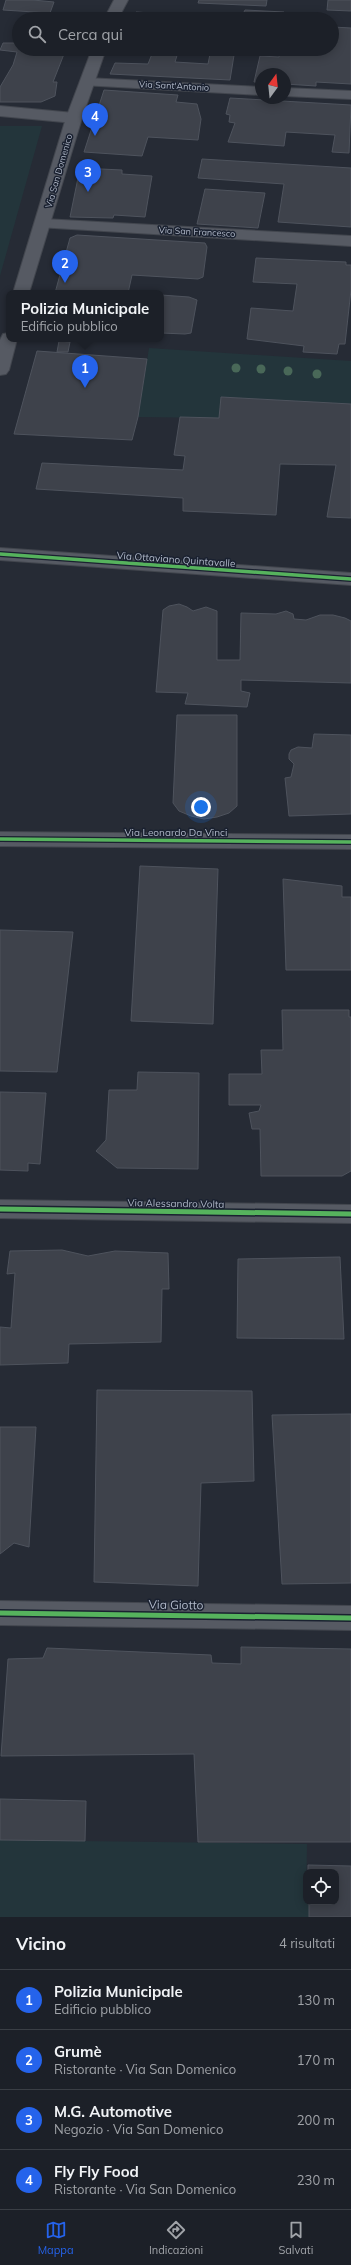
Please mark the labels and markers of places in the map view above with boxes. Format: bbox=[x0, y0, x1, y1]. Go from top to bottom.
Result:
pin: 4 bbox=[82, 103, 108, 136]
pin: 3 bbox=[75, 159, 101, 192]
pin: 2 bbox=[52, 250, 78, 283]
pin: 1 bbox=[72, 355, 98, 388]

